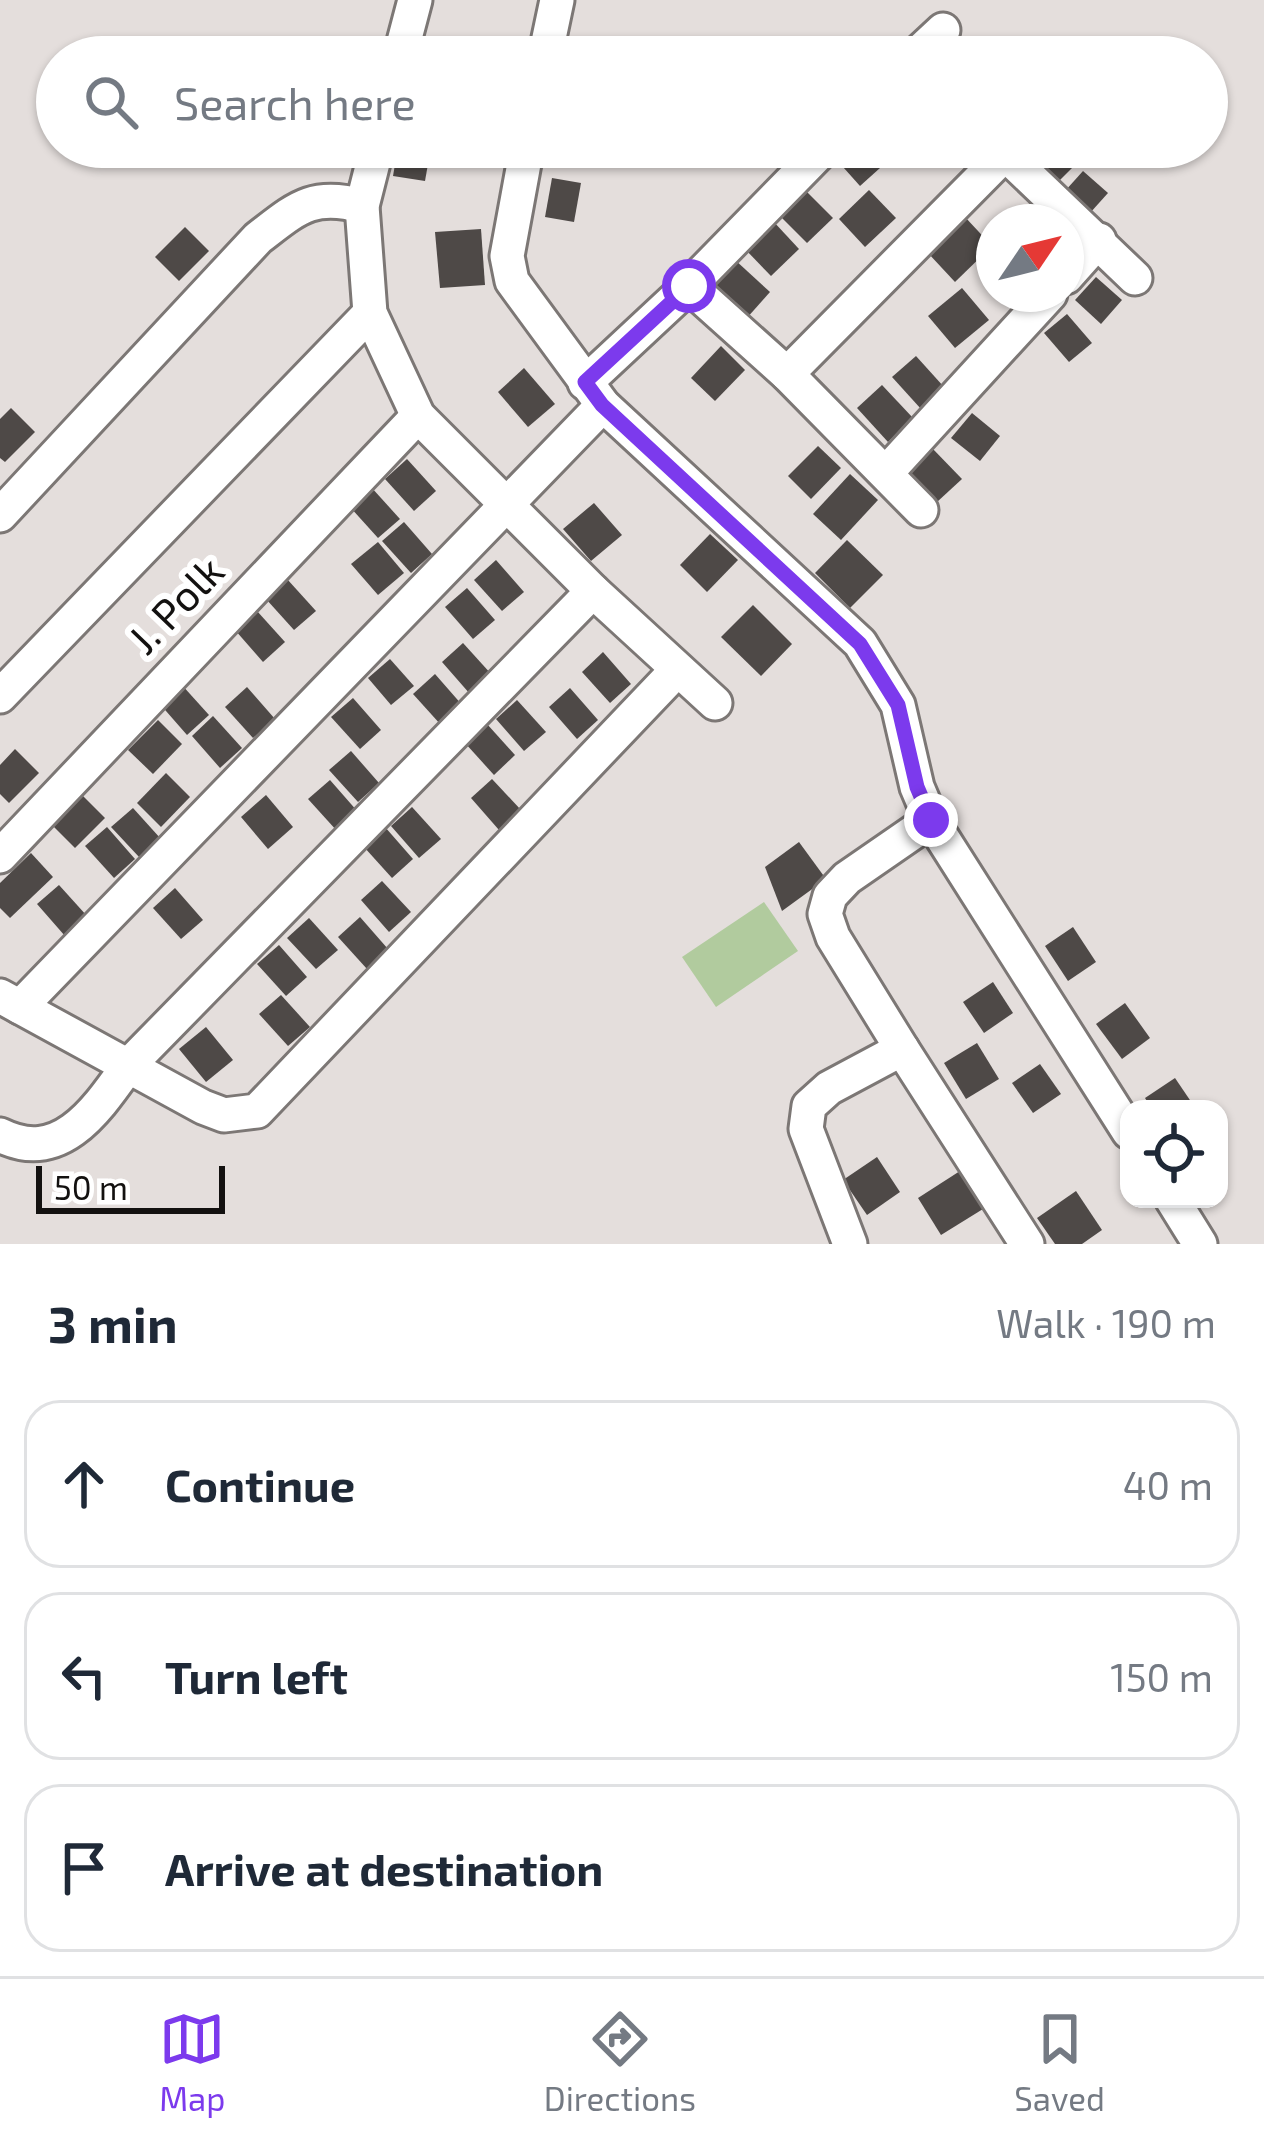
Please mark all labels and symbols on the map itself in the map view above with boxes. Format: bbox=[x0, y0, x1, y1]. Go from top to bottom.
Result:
north arrow bbox=[976, 204, 1084, 312]
route start bbox=[662, 259, 716, 313]
street label: J. Polk bbox=[116, 545, 233, 663]
route end bbox=[904, 793, 958, 847]
scale bar bbox=[36, 1160, 225, 1213]

